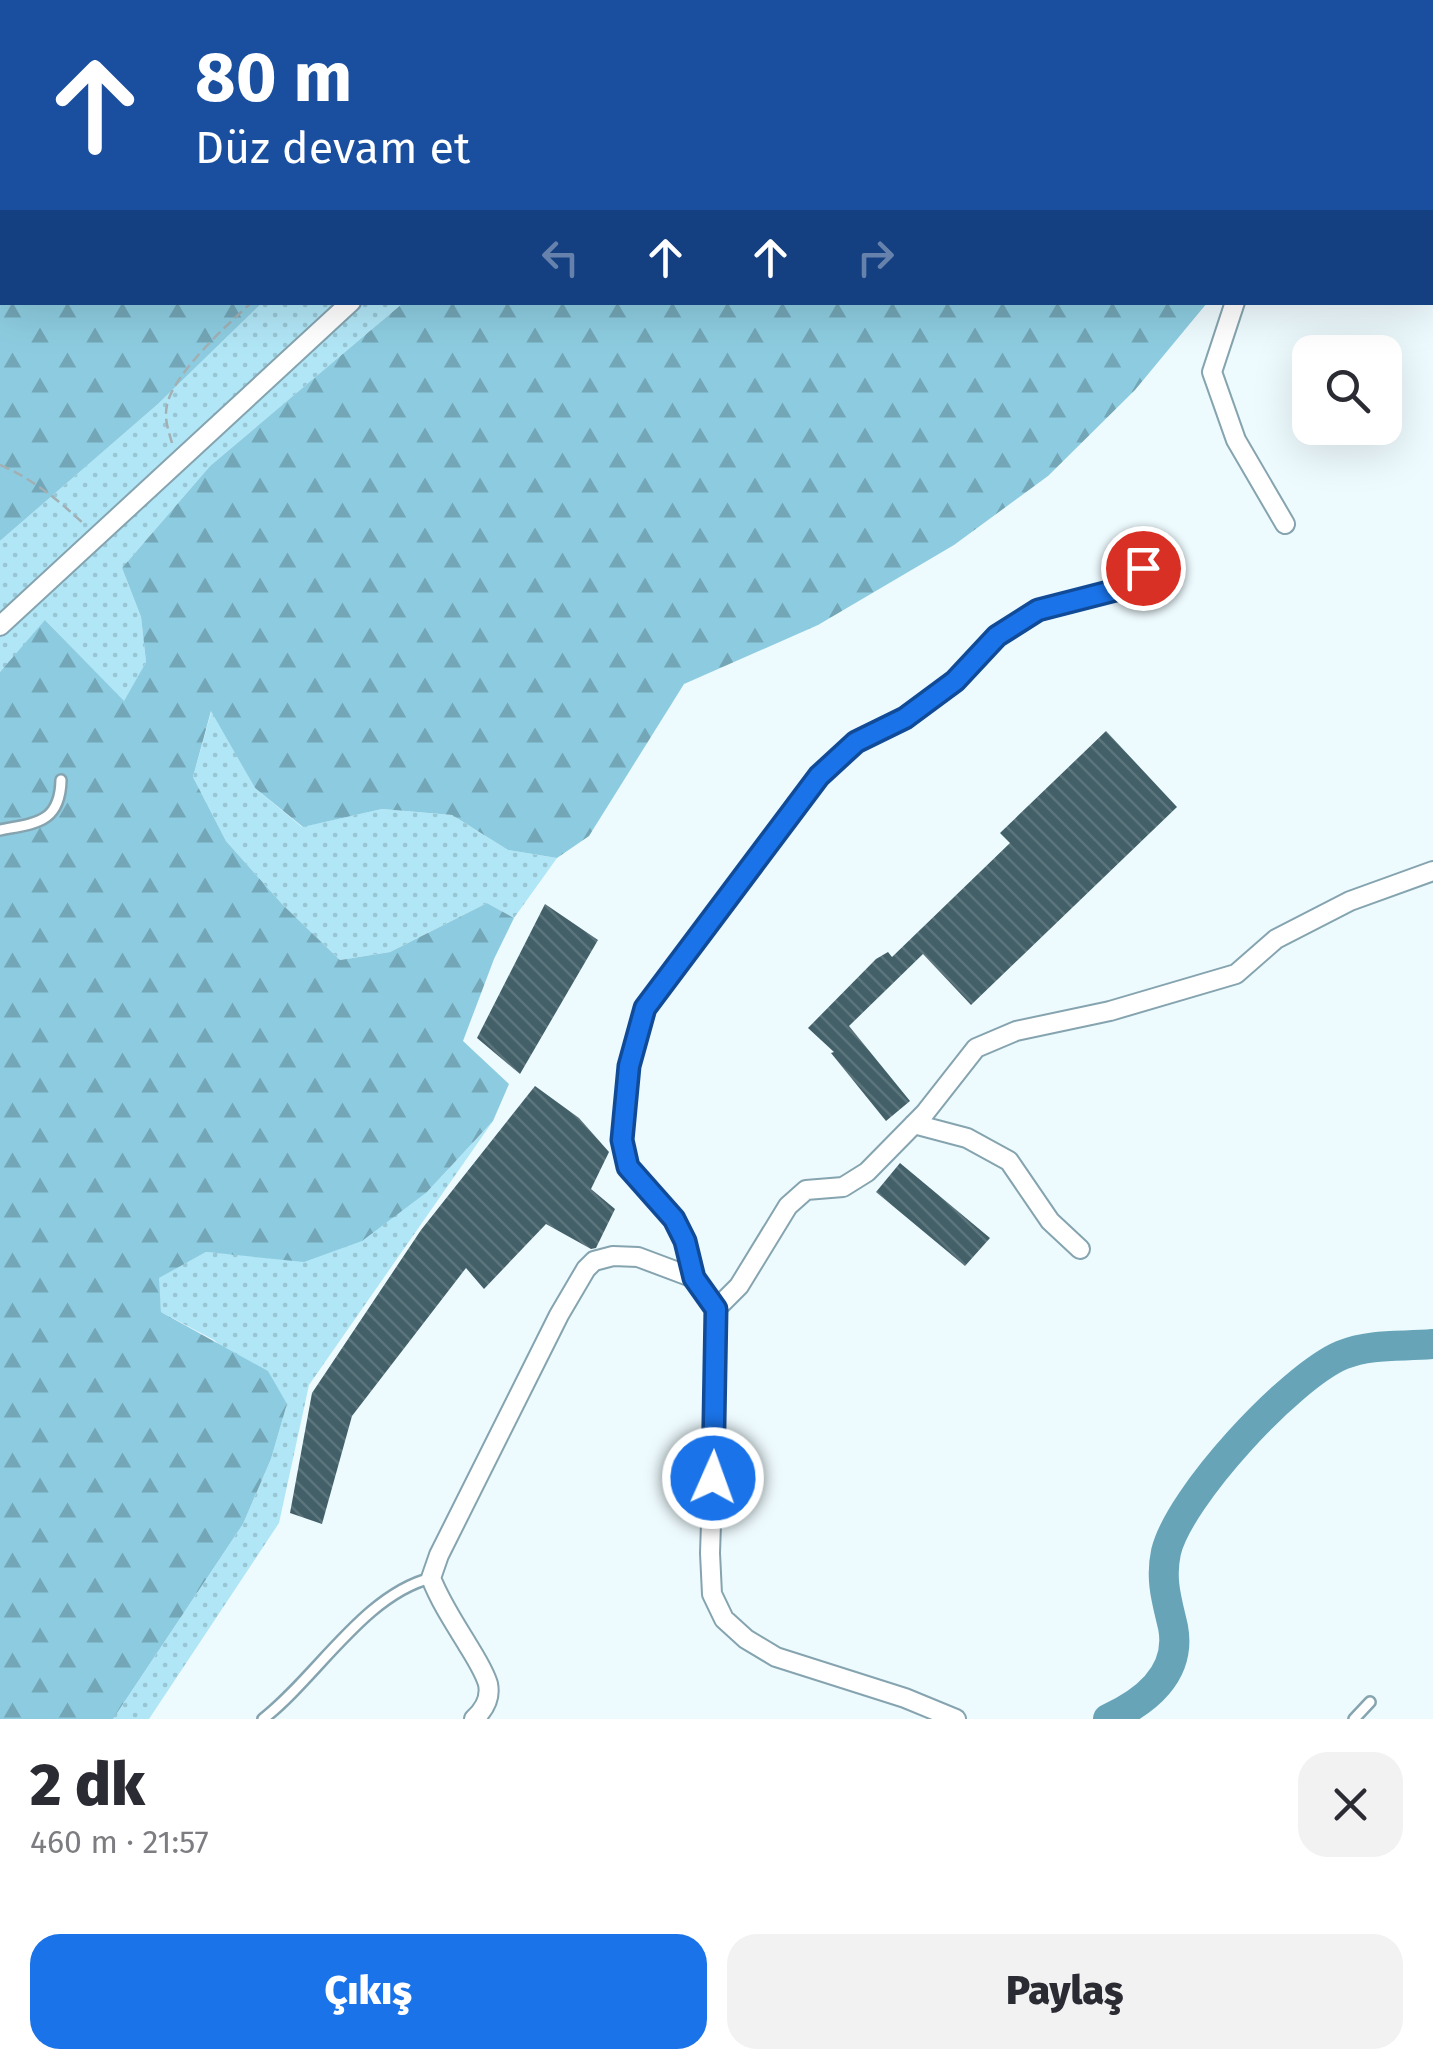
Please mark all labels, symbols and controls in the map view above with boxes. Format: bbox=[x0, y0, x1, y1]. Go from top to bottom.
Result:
text: 80 m bbox=[195, 36, 352, 120]
icon: ahead bbox=[30, 40, 160, 170]
text: Düz devam et bbox=[195, 121, 470, 175]
icon: left bbox=[533, 230, 588, 285]
icon: ahead bbox=[638, 230, 693, 285]
icon: ahead bbox=[743, 230, 798, 285]
icon: right bbox=[848, 230, 903, 285]
map controls bbox=[1292, 335, 1402, 445]
button: search bbox=[1292, 335, 1402, 445]
pin bbox=[1101, 526, 1186, 611]
icon: arrive bbox=[1116, 541, 1171, 596]
position arrow bbox=[661, 1426, 765, 1530]
text: 2 dk bbox=[30, 1749, 145, 1821]
button: close bbox=[1298, 1752, 1403, 1857]
text: 460 m · 21:57 bbox=[30, 1823, 209, 1861]
button: Çıkış bbox=[30, 1934, 707, 2049]
button: Paylaş bbox=[727, 1934, 1403, 2049]

